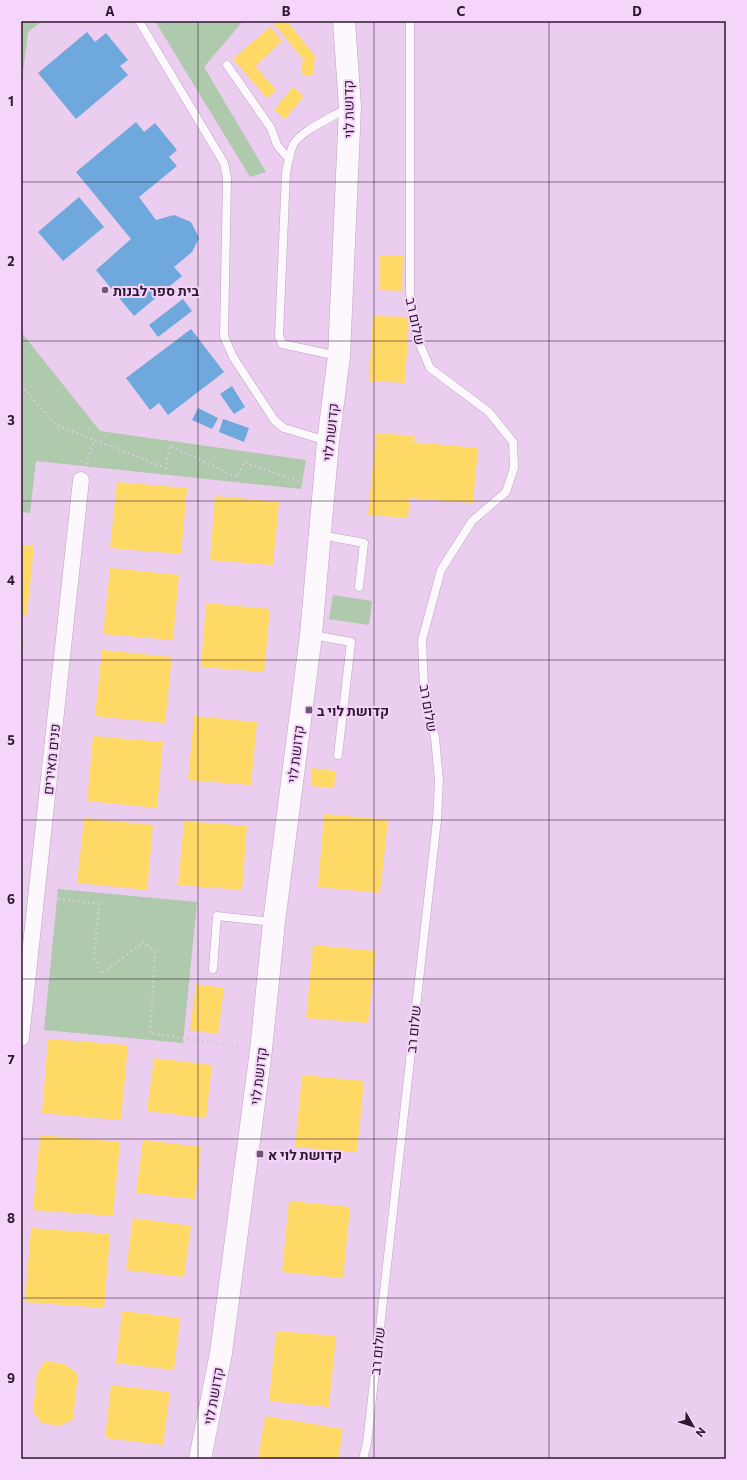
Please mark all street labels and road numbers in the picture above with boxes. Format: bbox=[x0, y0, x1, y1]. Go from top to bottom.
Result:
street label: קדושת לוי bbox=[339, 80, 357, 138]
street label: שלום רב bbox=[403, 296, 429, 346]
street label: קדושת לוי bbox=[319, 402, 341, 462]
street label: שלום רב bbox=[416, 683, 442, 733]
street label: פנים מאירים bbox=[39, 722, 63, 796]
street label: קדושת לוי bbox=[283, 724, 307, 784]
street label: שלום רב bbox=[402, 1004, 424, 1054]
street label: קדושת לוי bbox=[246, 1046, 270, 1106]
street label: שלום רב bbox=[366, 1326, 388, 1376]
street label: קדושת לוי bbox=[200, 1366, 226, 1426]

